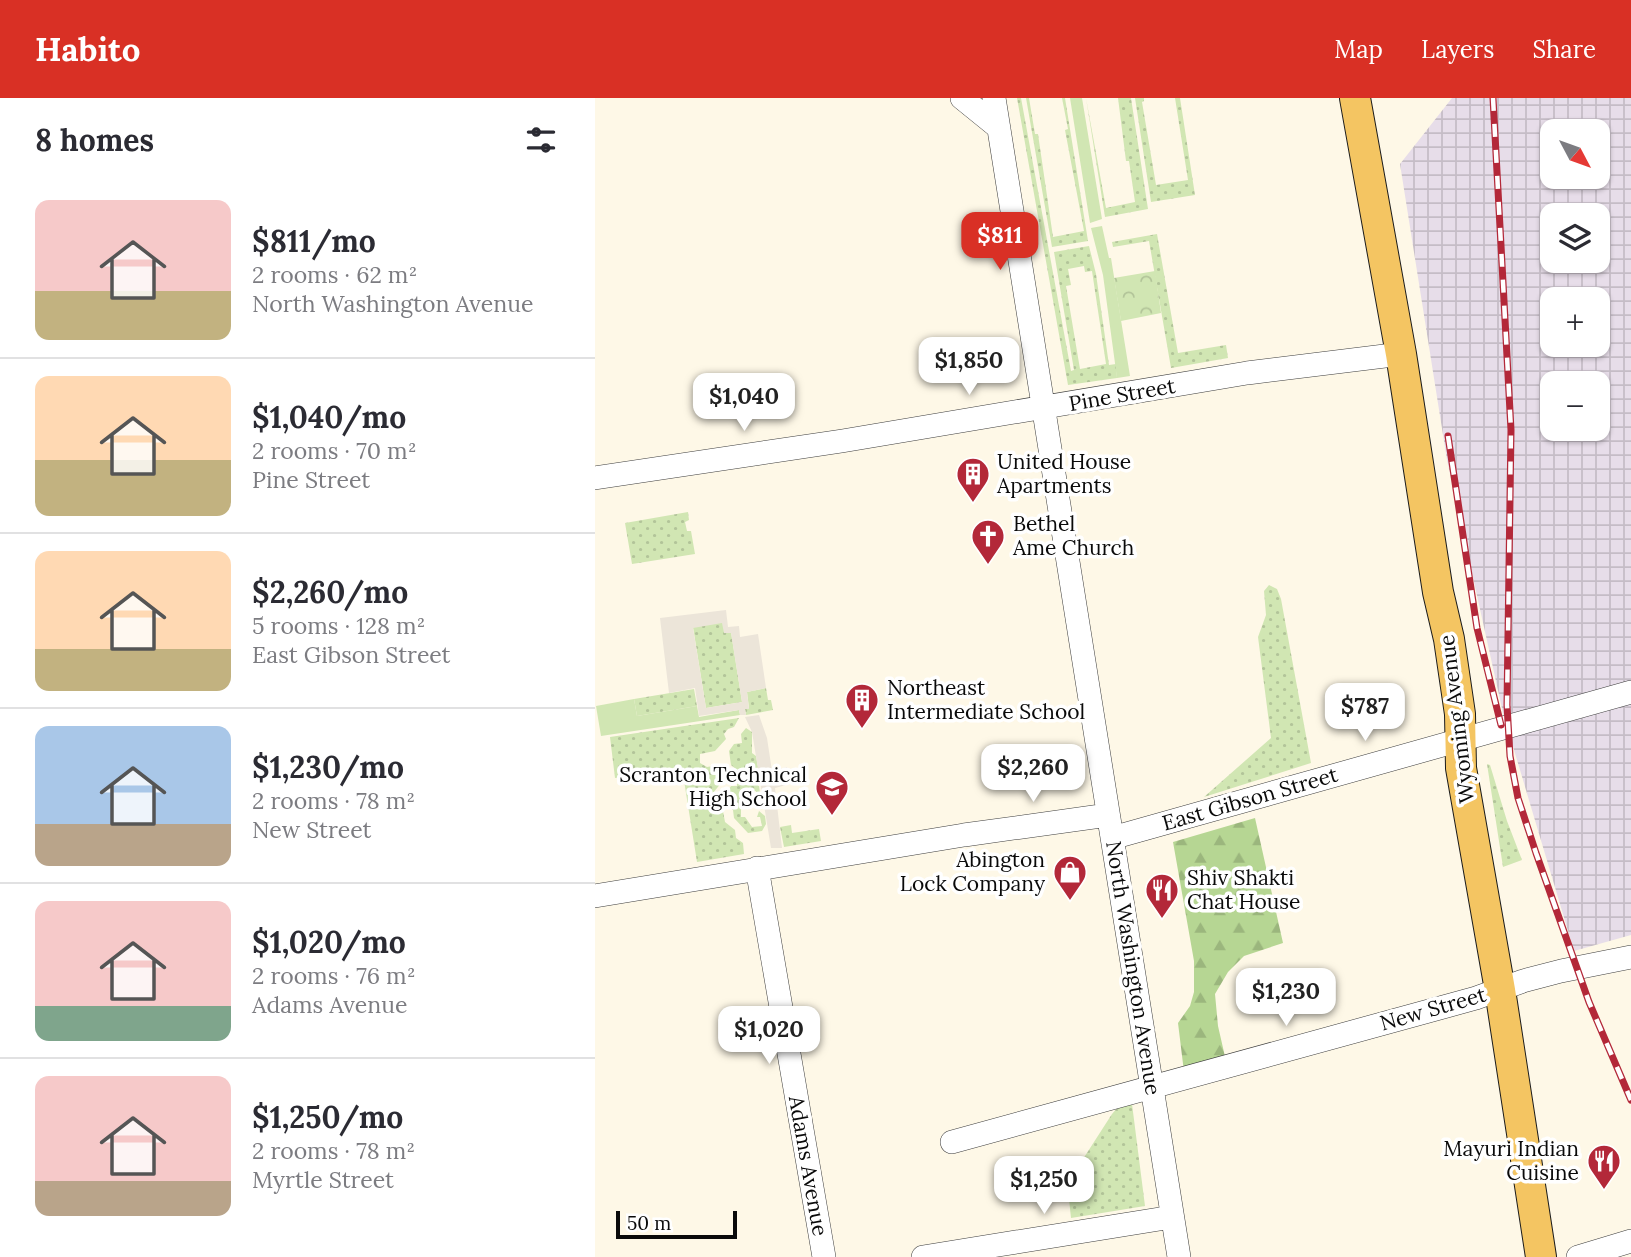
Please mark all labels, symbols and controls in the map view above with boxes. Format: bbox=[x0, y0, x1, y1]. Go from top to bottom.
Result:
text: Habito bbox=[35, 28, 140, 70]
text: Map bbox=[1334, 34, 1383, 65]
text: Layers bbox=[1421, 34, 1494, 65]
text: Share bbox=[1532, 34, 1596, 65]
north arrow bbox=[1540, 119, 1610, 189]
map controls bbox=[1540, 119, 1610, 441]
text: 8 homes bbox=[35, 121, 154, 159]
icon: filters bbox=[522, 121, 560, 159]
button: layers bbox=[1540, 203, 1610, 273]
pin: $811 bbox=[959, 212, 1041, 272]
text: $811 bbox=[977, 220, 1023, 249]
text: $811/mo bbox=[252, 222, 376, 260]
icon: home bbox=[91, 228, 175, 312]
text: 2 rooms · 62 m² bbox=[252, 260, 417, 289]
button: + bbox=[1540, 287, 1610, 357]
text: North Washington Avenue bbox=[252, 289, 533, 318]
pin: $1,850 bbox=[912, 338, 1026, 397]
text: $1,850 bbox=[935, 345, 1003, 374]
button: − bbox=[1540, 371, 1610, 441]
street label: Pine Street bbox=[1066, 372, 1178, 417]
pin: $1,040 bbox=[687, 374, 801, 433]
text: $1,040 bbox=[709, 381, 779, 410]
text: $1,040/mo bbox=[252, 398, 406, 436]
icon: home bbox=[91, 404, 175, 488]
text: 2 rooms · 70 m² bbox=[252, 436, 417, 465]
place label: United House Apartments bbox=[996, 448, 1131, 499]
building icon: United House Apartments bbox=[954, 455, 992, 504]
text: Pine Street bbox=[252, 465, 370, 494]
place label: Bethel Ame Church bbox=[1012, 510, 1134, 561]
church icon: Bethel Ame Church bbox=[969, 517, 1007, 566]
text: $2,260/mo bbox=[252, 573, 408, 611]
icon: home bbox=[91, 579, 175, 663]
text: 5 rooms · 128 m² bbox=[252, 611, 425, 640]
street label: Wyoming Avenue bbox=[1433, 633, 1480, 805]
text: East Gibson Street bbox=[252, 640, 450, 669]
place label: Northeast Intermediate School bbox=[887, 674, 1085, 725]
building icon: Northeast Intermediate School bbox=[843, 681, 881, 730]
pin: $787 bbox=[1324, 684, 1406, 743]
text: $787 bbox=[1341, 691, 1389, 720]
pin: $2,260 bbox=[976, 744, 1090, 804]
text: $1,230/mo bbox=[252, 748, 404, 786]
text: $2,260 bbox=[997, 752, 1069, 781]
icon: home bbox=[91, 754, 175, 838]
street label: East Gibson Street bbox=[1159, 760, 1342, 836]
place label: Scranton Technical High School bbox=[619, 761, 807, 812]
school or university icon: Scranton Technical High School bbox=[813, 768, 851, 817]
text: 2 rooms · 78 m² bbox=[252, 786, 415, 815]
text: New Street bbox=[252, 815, 371, 844]
street label: North Washington Avenue bbox=[1100, 839, 1167, 1097]
place label: Abington Lock Company bbox=[900, 846, 1045, 897]
shop icon: Abington Lock Company bbox=[1051, 853, 1089, 902]
place label: Shiv Shakti Chat House bbox=[1187, 864, 1300, 915]
restaurant icon: Shiv Shakti Chat House bbox=[1143, 871, 1181, 920]
text: $1,020/mo bbox=[252, 923, 406, 961]
icon: home bbox=[91, 929, 175, 1013]
text: 2 rooms · 76 m² bbox=[252, 961, 416, 990]
pin: $1,230 bbox=[1229, 968, 1343, 1028]
text: $1,230 bbox=[1252, 976, 1320, 1005]
street label: New Street bbox=[1377, 980, 1490, 1037]
text: Adams Avenue bbox=[252, 990, 407, 1019]
pin: $1,020 bbox=[712, 1006, 826, 1066]
text: $1,020 bbox=[734, 1014, 804, 1043]
street label: Adams Avenue bbox=[783, 1093, 834, 1238]
text: $1,250/mo bbox=[252, 1098, 403, 1136]
icon: home bbox=[91, 1104, 175, 1188]
place label: Mayuri Indian Cuisine bbox=[1443, 1135, 1579, 1186]
text: 2 rooms · 78 m² bbox=[252, 1136, 415, 1165]
restaurant icon: Mayuri Indian Cuisine bbox=[1585, 1142, 1623, 1191]
pin: $1,250 bbox=[987, 1156, 1101, 1216]
text: $1,250 bbox=[1010, 1164, 1078, 1193]
text: Myrtle Street bbox=[252, 1165, 394, 1194]
scale bar bbox=[616, 1208, 737, 1240]
text: 50 m bbox=[627, 1211, 671, 1235]

